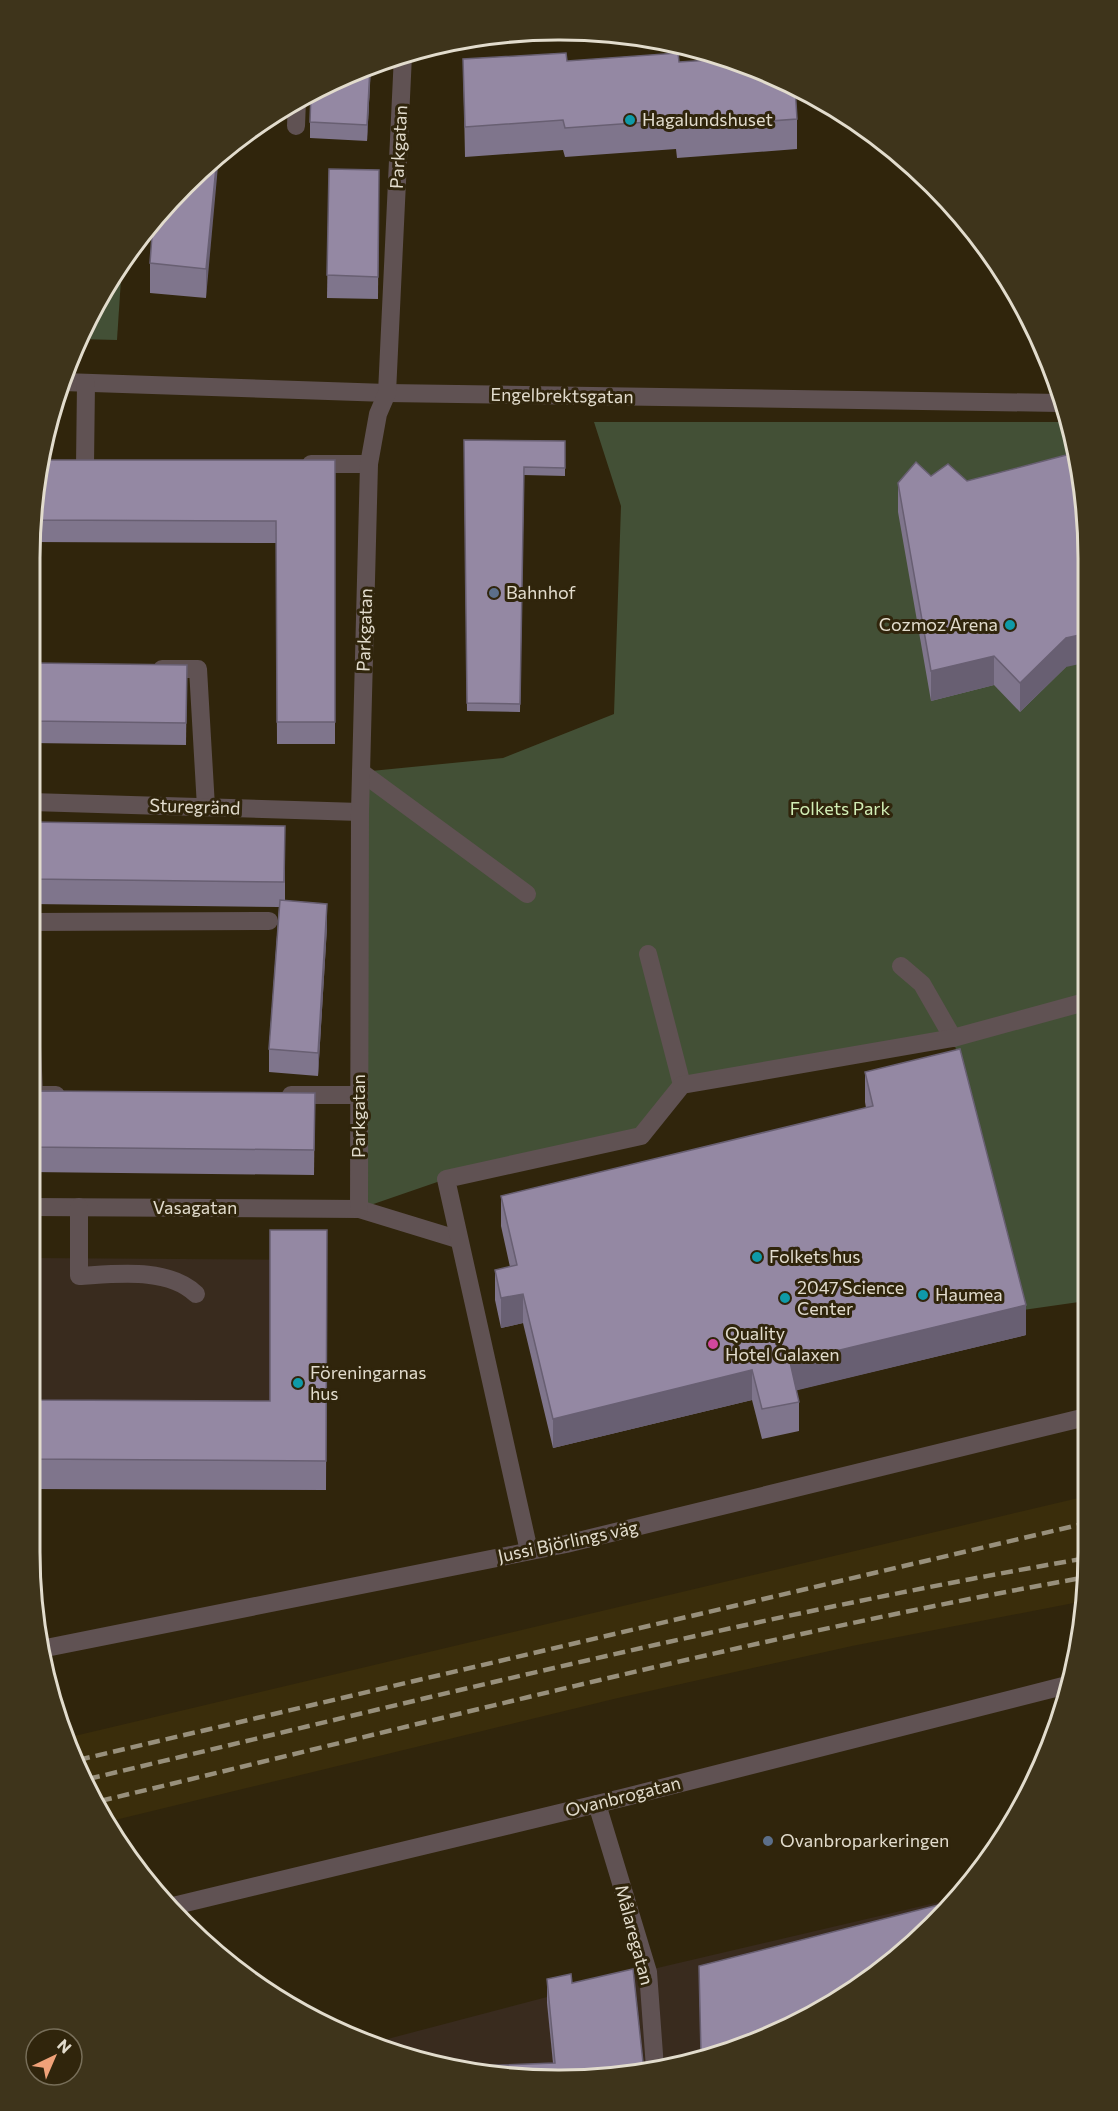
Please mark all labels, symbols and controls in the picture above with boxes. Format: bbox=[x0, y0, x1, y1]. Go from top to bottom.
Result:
street label: Parkgatan bbox=[385, 105, 411, 189]
place label: Hagalundshuset bbox=[642, 108, 773, 130]
marker: Hagalundshuset bbox=[623, 113, 637, 127]
street label: Engelbrektsgatan bbox=[490, 383, 634, 407]
place label: Bahnhof bbox=[506, 581, 577, 603]
marker: Bahnhof bbox=[487, 586, 501, 600]
street label: Parkgatan bbox=[352, 588, 376, 672]
place label: Cozmoz Arena bbox=[879, 613, 998, 635]
marker: Cozmoz Arena bbox=[1003, 618, 1017, 632]
street label: Sturegränd bbox=[149, 793, 241, 819]
park label: Folkets Park bbox=[790, 797, 891, 819]
street label: Parkgatan bbox=[347, 1074, 369, 1158]
street label: Vasagatan bbox=[153, 1196, 237, 1218]
place label: Folkets hus bbox=[769, 1245, 861, 1267]
marker: Folkets hus bbox=[750, 1250, 764, 1264]
place label: 2047 Science Center bbox=[797, 1276, 904, 1319]
place label: Haumea bbox=[935, 1283, 1003, 1305]
marker: Haumea bbox=[916, 1288, 930, 1302]
marker: 2047 Science Center bbox=[778, 1291, 792, 1305]
place label: Quality Hotel Galaxen bbox=[725, 1322, 839, 1365]
marker: Quality Hotel Galaxen bbox=[706, 1337, 720, 1351]
place label: Föreningarnas hus bbox=[310, 1361, 426, 1404]
marker: Föreningarnas hus bbox=[291, 1376, 305, 1390]
street label: Jussi Björlings väg bbox=[496, 1515, 640, 1567]
street label: Ovanbrogatan bbox=[563, 1771, 683, 1821]
place label: Ovanbroparkeringen bbox=[780, 1829, 949, 1851]
marker: Ovanbroparkeringen bbox=[761, 1834, 775, 1848]
street label: Målaregatan bbox=[611, 1882, 659, 1987]
north arrow bbox=[24, 2027, 84, 2087]
text: N bbox=[54, 2035, 76, 2057]

